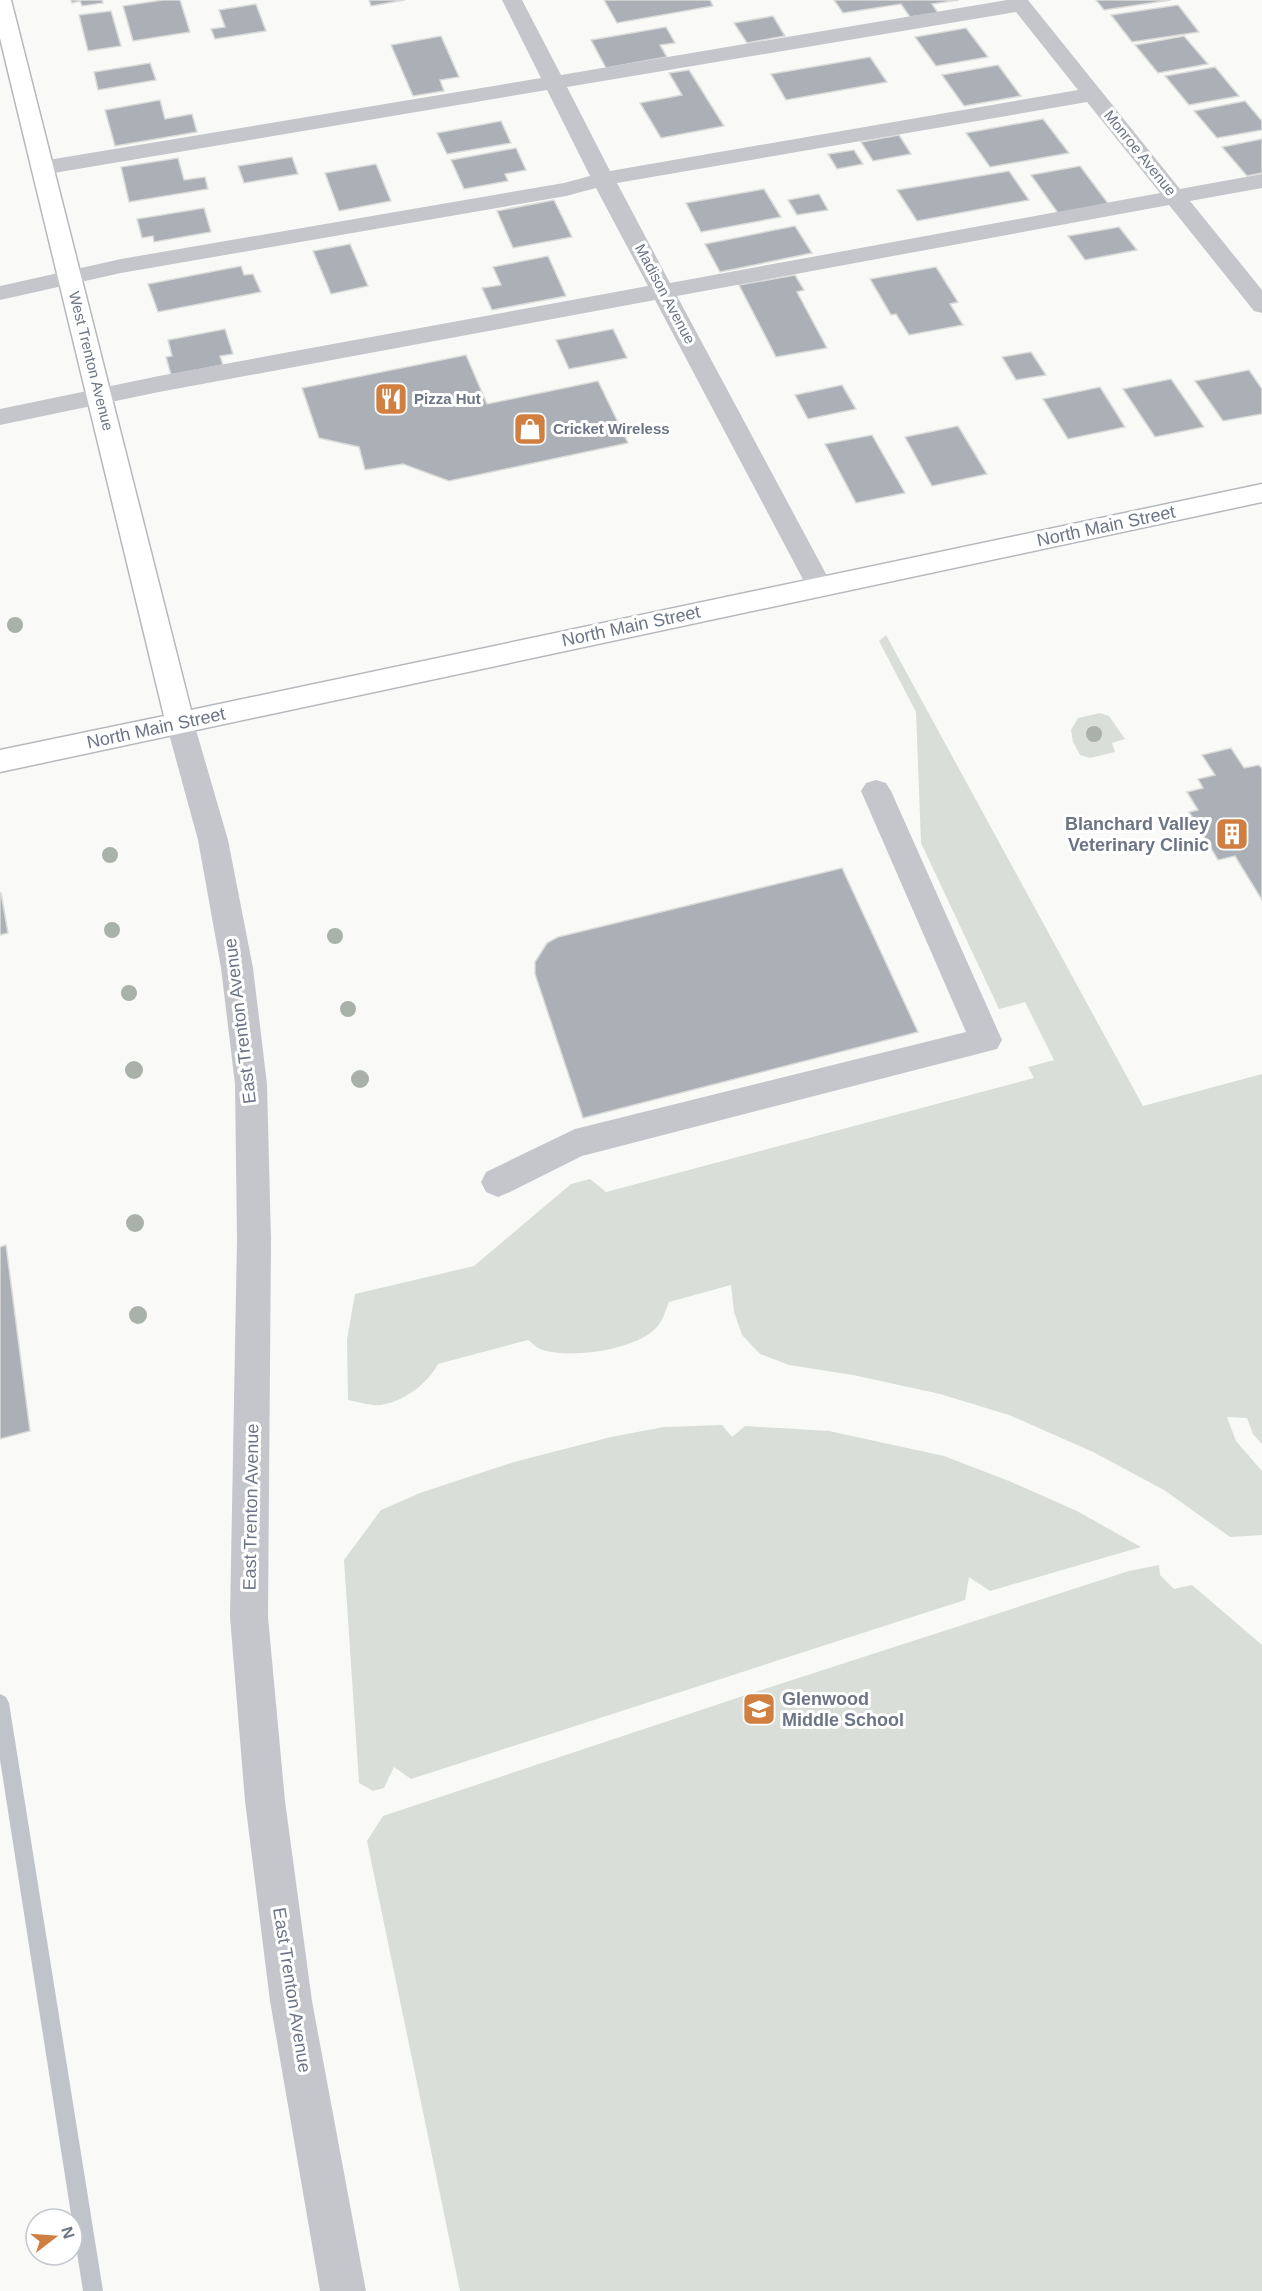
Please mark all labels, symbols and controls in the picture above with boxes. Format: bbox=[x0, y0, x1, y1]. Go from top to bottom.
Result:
street label: Monroe Avenue bbox=[1101, 107, 1180, 199]
street label: Madison Avenue bbox=[632, 241, 699, 347]
street label: West Trenton Avenue bbox=[66, 290, 117, 432]
restaurant icon: Pizza Hut bbox=[373, 381, 409, 417]
place label: Pizza Hut bbox=[414, 390, 481, 407]
shop icon: Cricket Wireless bbox=[512, 411, 548, 447]
place label: Cricket Wireless bbox=[553, 420, 670, 437]
street label: North Main Street bbox=[1035, 502, 1177, 550]
street label: North Main Street bbox=[560, 602, 702, 650]
street label: North Main Street bbox=[85, 704, 227, 752]
place label: Blanchard Valley Veterinary Clinic bbox=[1065, 814, 1209, 855]
building icon: Blanchard Valley Veterinary Clinic bbox=[1214, 816, 1250, 852]
street label: East Trenton Avenue bbox=[220, 937, 260, 1105]
street label: East Trenton Avenue bbox=[240, 1423, 262, 1591]
place label: Glenwood Middle School bbox=[782, 1689, 904, 1730]
school or university icon: Glenwood Middle School bbox=[741, 1691, 777, 1727]
street label: East Trenton Avenue bbox=[269, 1906, 315, 2074]
north arrow bbox=[24, 2207, 84, 2267]
text: N bbox=[58, 2225, 78, 2241]

